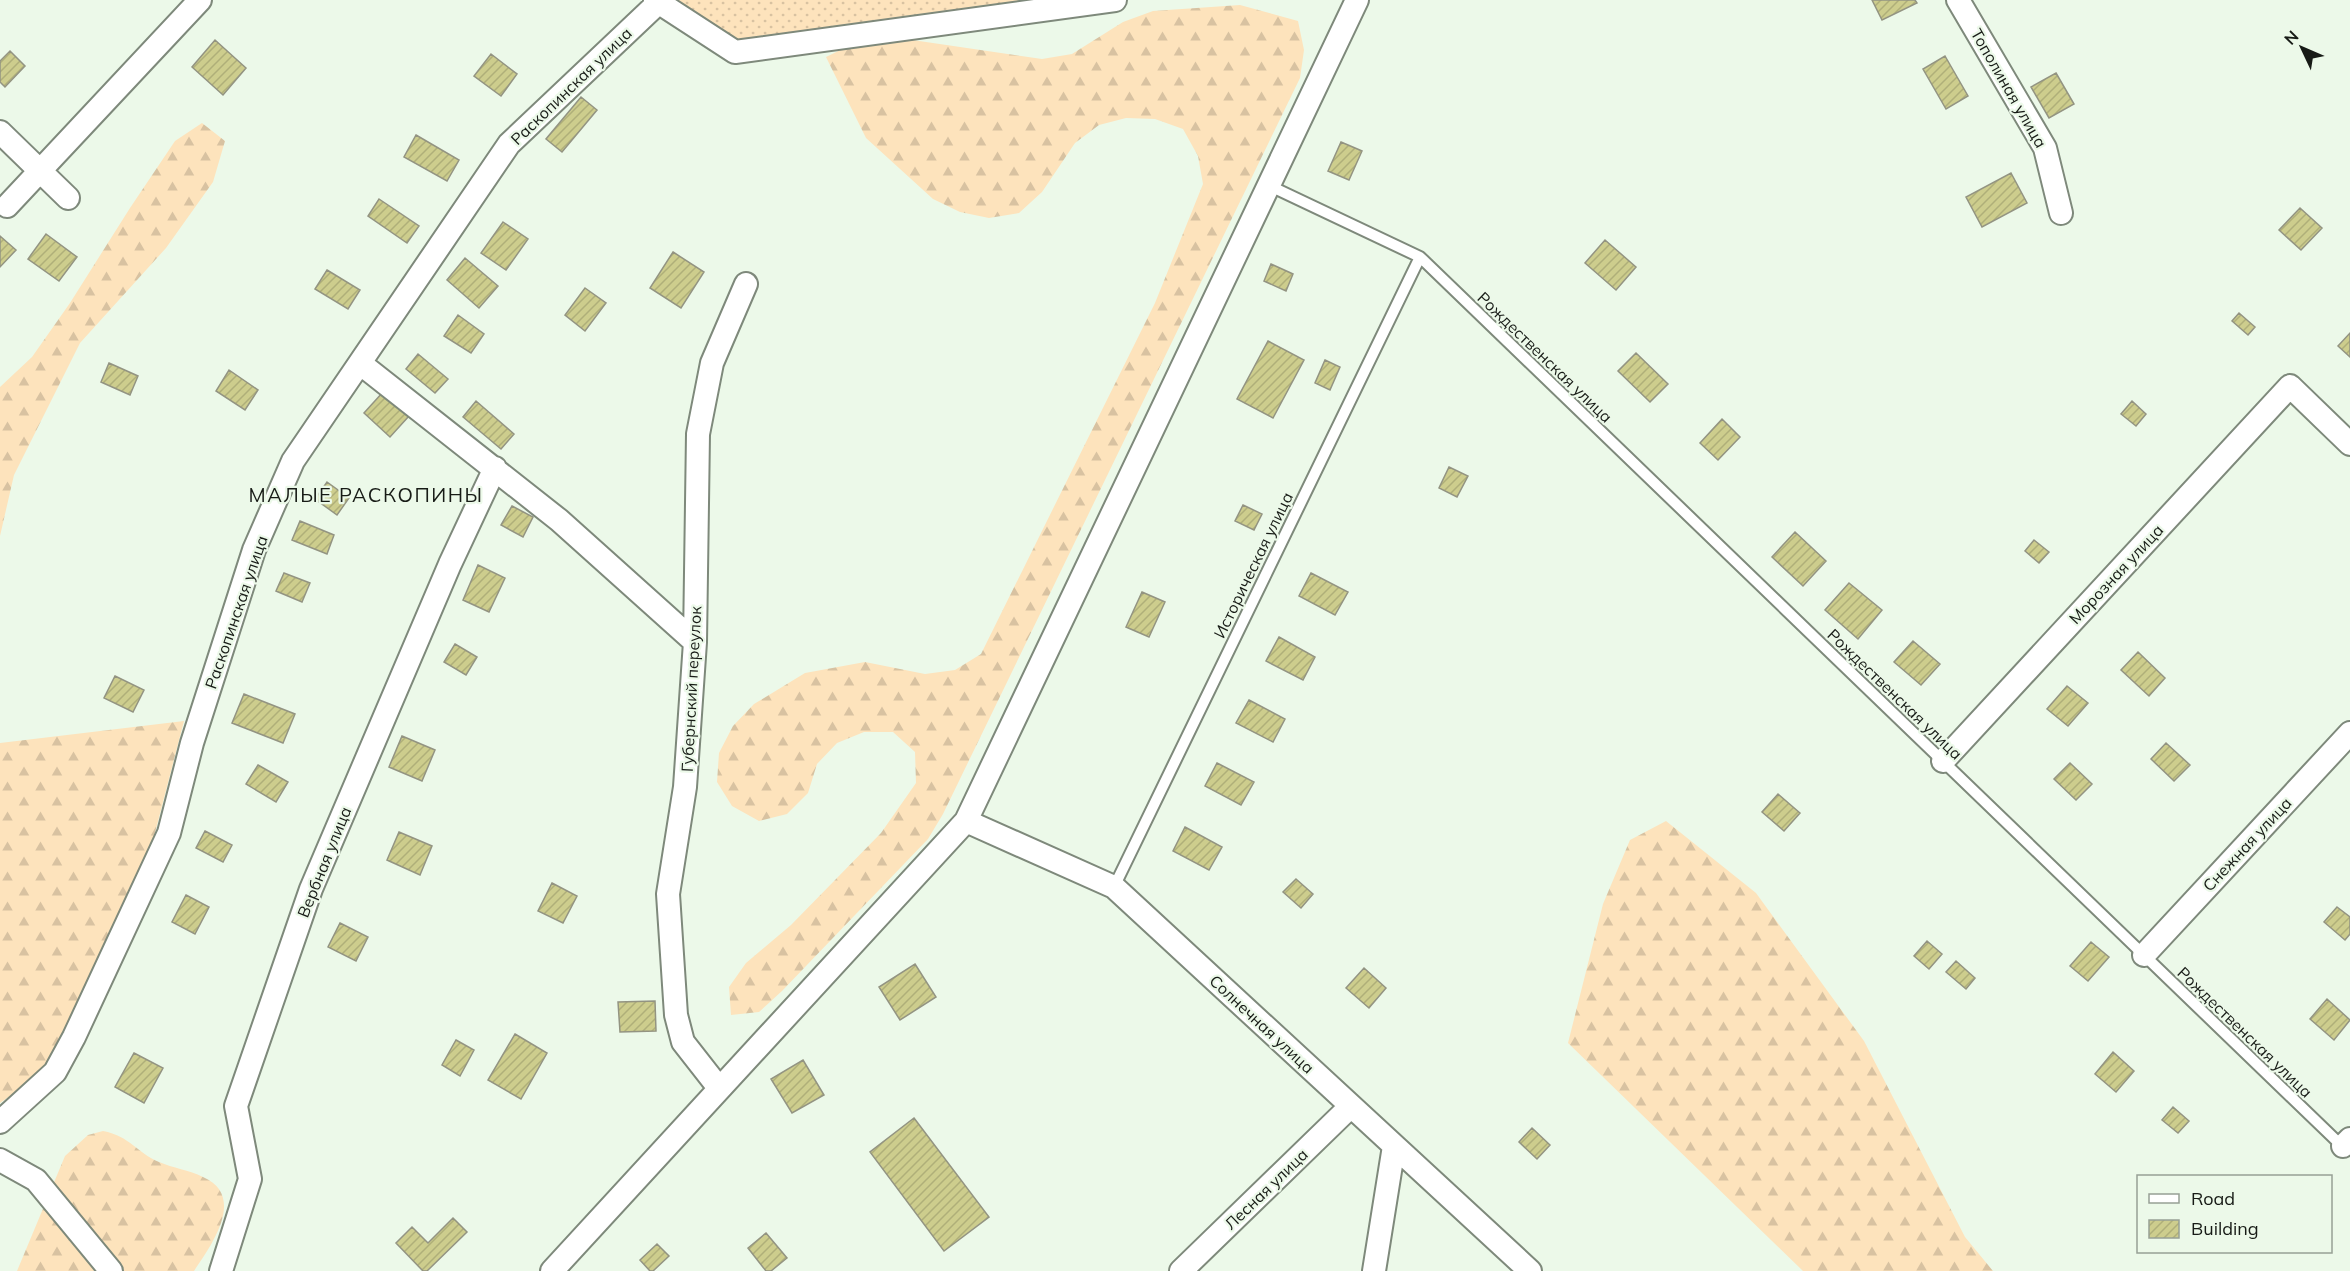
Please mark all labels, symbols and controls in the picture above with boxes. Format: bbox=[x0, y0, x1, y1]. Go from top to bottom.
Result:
north arrow bbox=[2272, 18, 2332, 78]
street label: Раскопинская улица bbox=[506, 23, 636, 149]
street label: Тополиная улица bbox=[1967, 25, 2051, 151]
text: N bbox=[2280, 26, 2303, 49]
street label: Рождественская улица bbox=[1473, 287, 1617, 427]
district label: МАЛЫЕ РАСКОПИНЫ bbox=[249, 482, 483, 507]
street label: Историческая улица bbox=[1209, 489, 1297, 641]
street label: Морозная улица bbox=[2065, 520, 2167, 628]
street label: Раскопинская улица bbox=[200, 533, 272, 691]
street label: Губернский переулок bbox=[677, 605, 705, 772]
street label: Рождественская улица bbox=[1823, 624, 1967, 764]
street label: Снежная улица bbox=[2198, 793, 2296, 895]
street label: Вербная улица bbox=[293, 804, 355, 920]
street label: Рождественская улица bbox=[2173, 962, 2317, 1102]
street label: Солнечная улица bbox=[1206, 970, 1318, 1078]
street label: Лесная улица bbox=[1220, 1144, 1312, 1234]
legend bbox=[2137, 1175, 2332, 1253]
text: Road bbox=[2191, 1187, 2235, 1210]
text: Building bbox=[2191, 1217, 2259, 1240]

